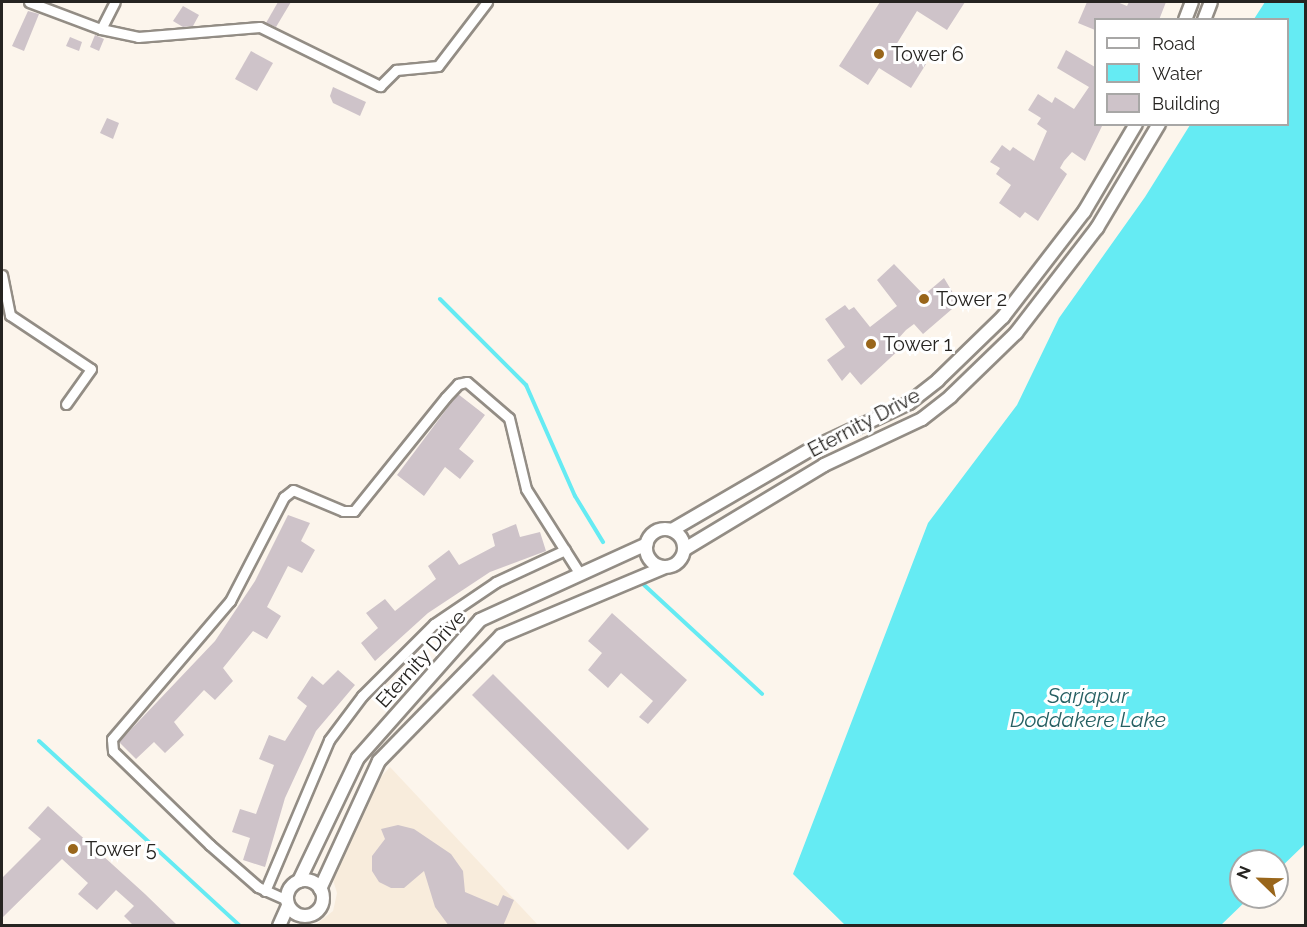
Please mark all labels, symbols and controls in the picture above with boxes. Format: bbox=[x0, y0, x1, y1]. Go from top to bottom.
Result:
legend bbox=[1094, 18, 1289, 126]
text: Road bbox=[1152, 33, 1195, 54]
place label: Tower 6 bbox=[891, 42, 964, 66]
marker: Tower 6 bbox=[872, 47, 886, 61]
text: Water bbox=[1152, 63, 1202, 84]
text: Building bbox=[1152, 93, 1220, 114]
place label: Tower 2 bbox=[936, 287, 1008, 311]
marker: Tower 2 bbox=[917, 292, 931, 306]
place label: Tower 1 bbox=[883, 332, 953, 356]
marker: Tower 1 bbox=[864, 337, 878, 351]
street label: Eternity Drive bbox=[804, 383, 924, 463]
street label: Eternity Drive bbox=[371, 605, 471, 713]
water label: Sarjapur Doddakere Lake bbox=[1010, 683, 1166, 733]
place label: Tower 5 bbox=[85, 837, 157, 861]
marker: Tower 5 bbox=[66, 842, 80, 856]
north arrow bbox=[1229, 849, 1289, 909]
text: N bbox=[1233, 863, 1255, 882]

